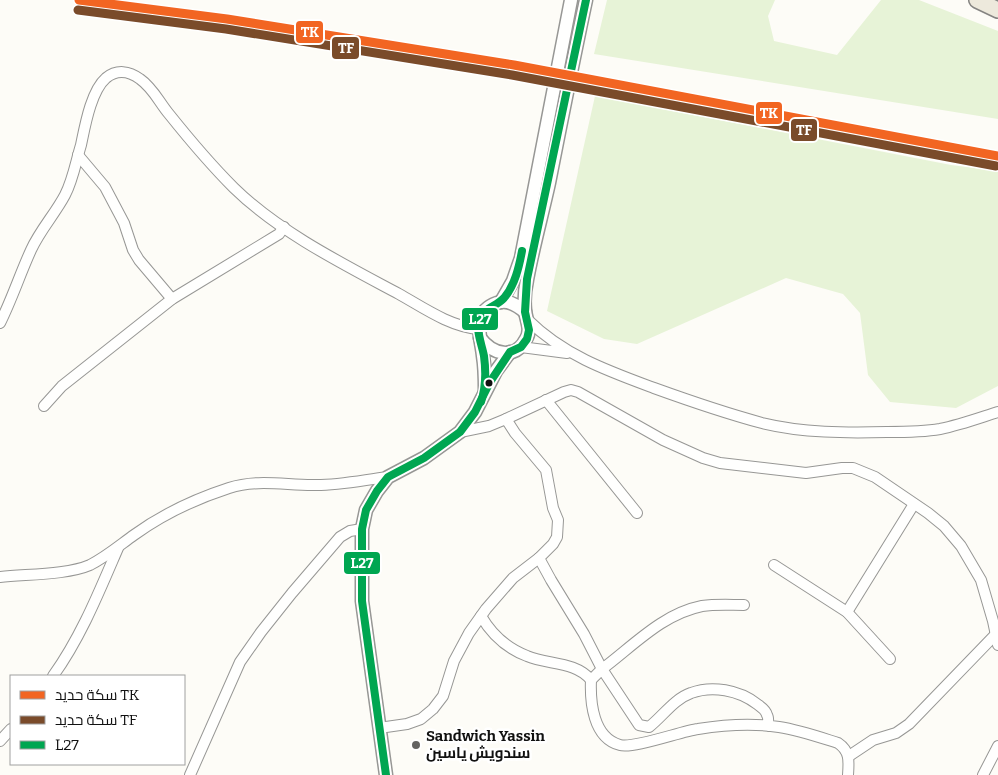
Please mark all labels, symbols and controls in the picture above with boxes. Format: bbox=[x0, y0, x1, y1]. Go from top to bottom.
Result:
line badge: TK bbox=[295, 20, 324, 44]
text: TK bbox=[301, 24, 319, 41]
line badge: TF bbox=[331, 36, 360, 60]
text: TF bbox=[338, 40, 354, 57]
line badge: TK bbox=[755, 101, 783, 125]
text: TK bbox=[760, 105, 778, 122]
line badge: TF bbox=[790, 118, 818, 142]
text: TF bbox=[796, 122, 812, 139]
line badge: L27 bbox=[461, 307, 499, 331]
text: L27 bbox=[468, 311, 492, 328]
unlabelled marker bbox=[484, 378, 494, 388]
line badge: L27 bbox=[343, 551, 381, 575]
text: L27 bbox=[350, 555, 374, 572]
legend bbox=[10, 675, 185, 765]
text: سكة حديد TK bbox=[55, 686, 140, 704]
text: سكة حديد TF bbox=[55, 711, 138, 729]
place label: Sandwich Yassin سندويش ياسين bbox=[426, 727, 545, 762]
text: L27 bbox=[55, 736, 79, 754]
marker: Sandwich Yassin سندويش ياسين bbox=[410, 739, 422, 751]

